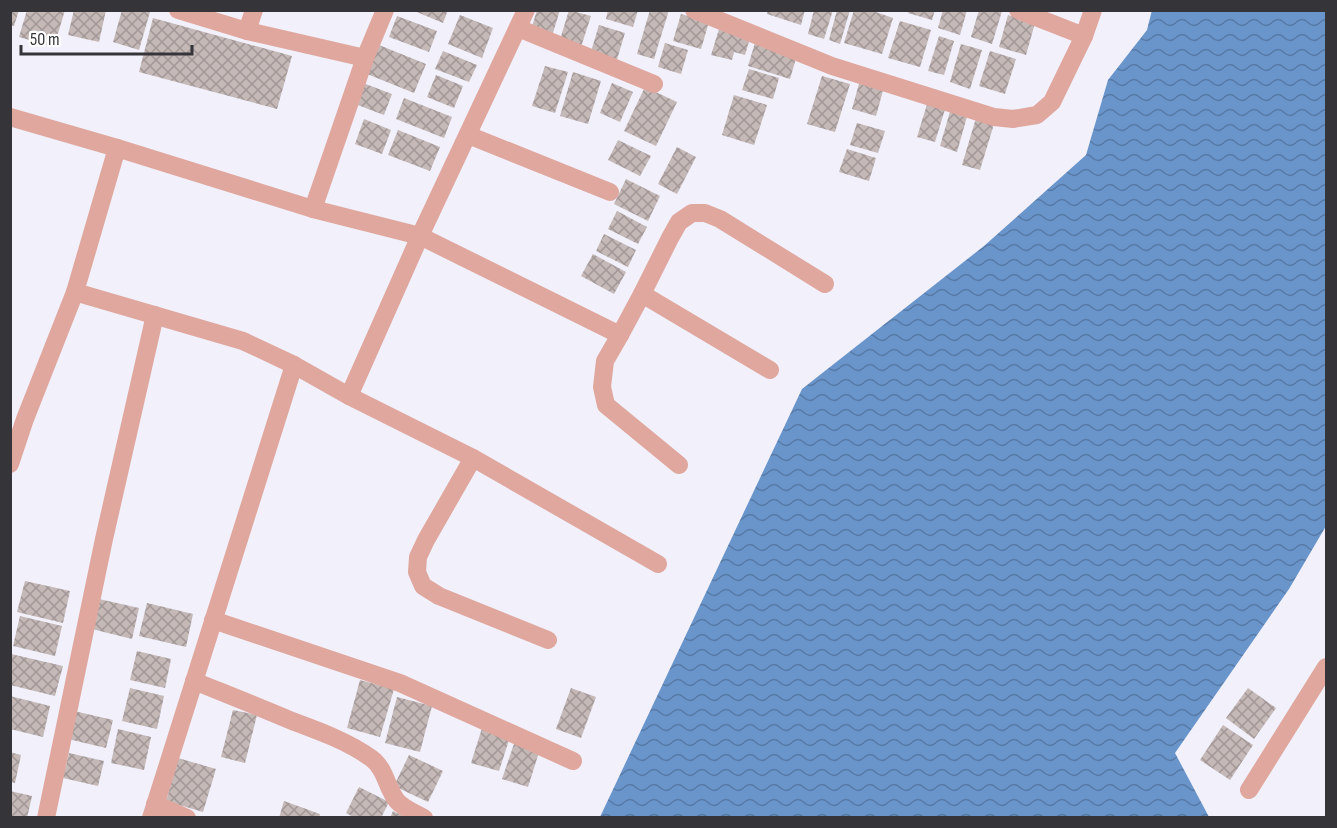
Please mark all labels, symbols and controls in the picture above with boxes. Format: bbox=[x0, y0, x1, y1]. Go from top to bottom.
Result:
scale bar bbox=[21, 18, 192, 56]
text: 50 m bbox=[30, 29, 60, 50]

